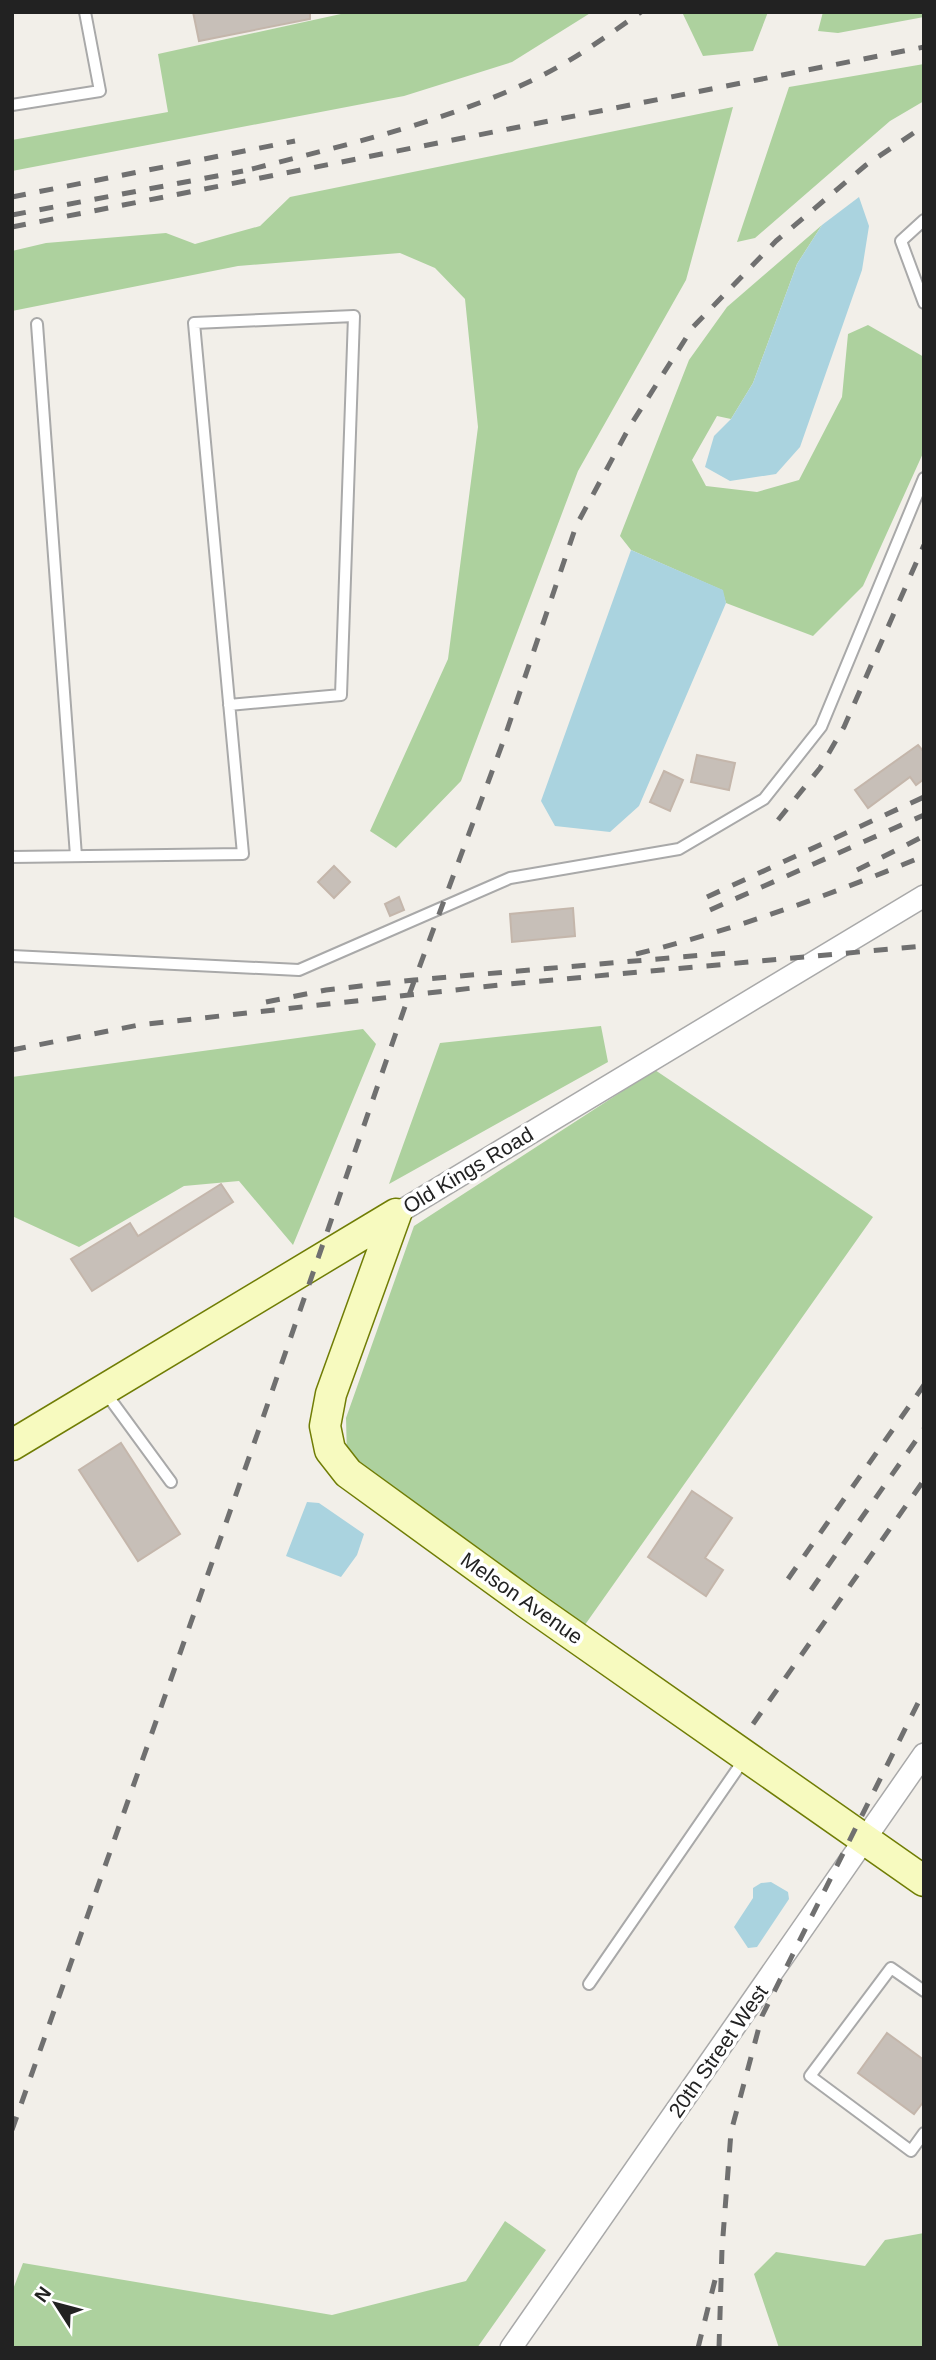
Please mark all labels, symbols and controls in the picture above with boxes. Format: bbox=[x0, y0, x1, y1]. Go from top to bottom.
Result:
street label: Old Kings Road bbox=[399, 1122, 537, 1218]
street label: Melson Avenue bbox=[457, 1548, 587, 1648]
street label: 20th Street West bbox=[664, 1980, 772, 2122]
north arrow bbox=[21, 2269, 91, 2339]
text: N bbox=[30, 2283, 55, 2306]

